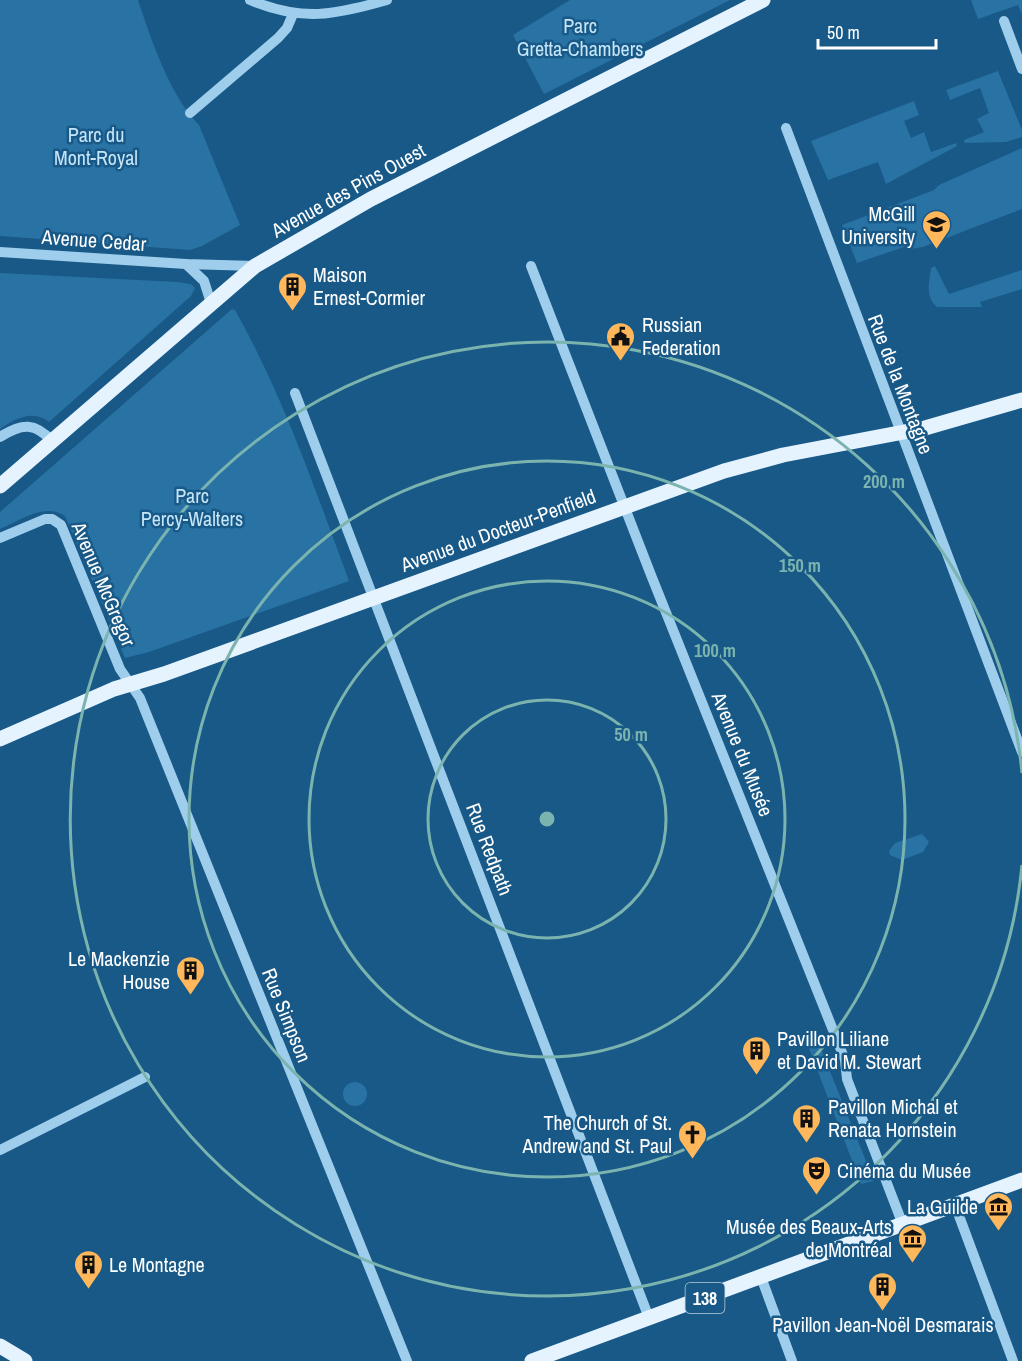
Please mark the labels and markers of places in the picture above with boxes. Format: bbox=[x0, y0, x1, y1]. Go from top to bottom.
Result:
place label: McGill University bbox=[841, 200, 916, 250]
school or university icon: McGill University bbox=[920, 208, 952, 250]
place label: Maison Ernest-Cormier bbox=[313, 261, 426, 311]
building icon: Maison Ernest-Cormier bbox=[276, 270, 308, 312]
place label: Russian Federation bbox=[642, 311, 721, 361]
public building icon: Russian Federation bbox=[605, 320, 637, 362]
centre of rings bbox=[537, 809, 557, 829]
place label: Le Mackenzie House bbox=[68, 945, 170, 995]
building icon: Le Mackenzie House bbox=[175, 954, 207, 996]
place label: Pavillon Liliane et David M. Stewart bbox=[777, 1025, 921, 1075]
building icon: Pavillon Liliane et David M. Stewart bbox=[740, 1034, 772, 1076]
place label: Pavillon Michal et Renata Hornstein bbox=[828, 1093, 958, 1143]
building icon: Pavillon Michal et Renata Hornstein bbox=[791, 1102, 823, 1144]
place label: The Church of St. Andrew and St. Paul bbox=[521, 1109, 672, 1159]
church icon: The Church of St. Andrew and St. Paul bbox=[677, 1118, 709, 1160]
theatre icon: Cinéma du Musée bbox=[800, 1154, 832, 1196]
place label: Cinéma du Musée bbox=[837, 1157, 971, 1184]
museum icon: La Guilde bbox=[983, 1190, 1015, 1232]
place label: La Guilde bbox=[907, 1193, 978, 1220]
place label: Musée des Beaux-Arts de Montréal bbox=[726, 1213, 892, 1263]
museum icon: Musée des Beaux-Arts de Montréal bbox=[897, 1222, 929, 1264]
building icon: Le Montagne bbox=[72, 1248, 104, 1290]
place label: Le Montagne bbox=[109, 1251, 205, 1278]
building icon: Pavillon Jean-Noël Desmarais bbox=[867, 1270, 899, 1312]
place label: Pavillon Jean-Noël Desmarais bbox=[772, 1311, 994, 1338]

